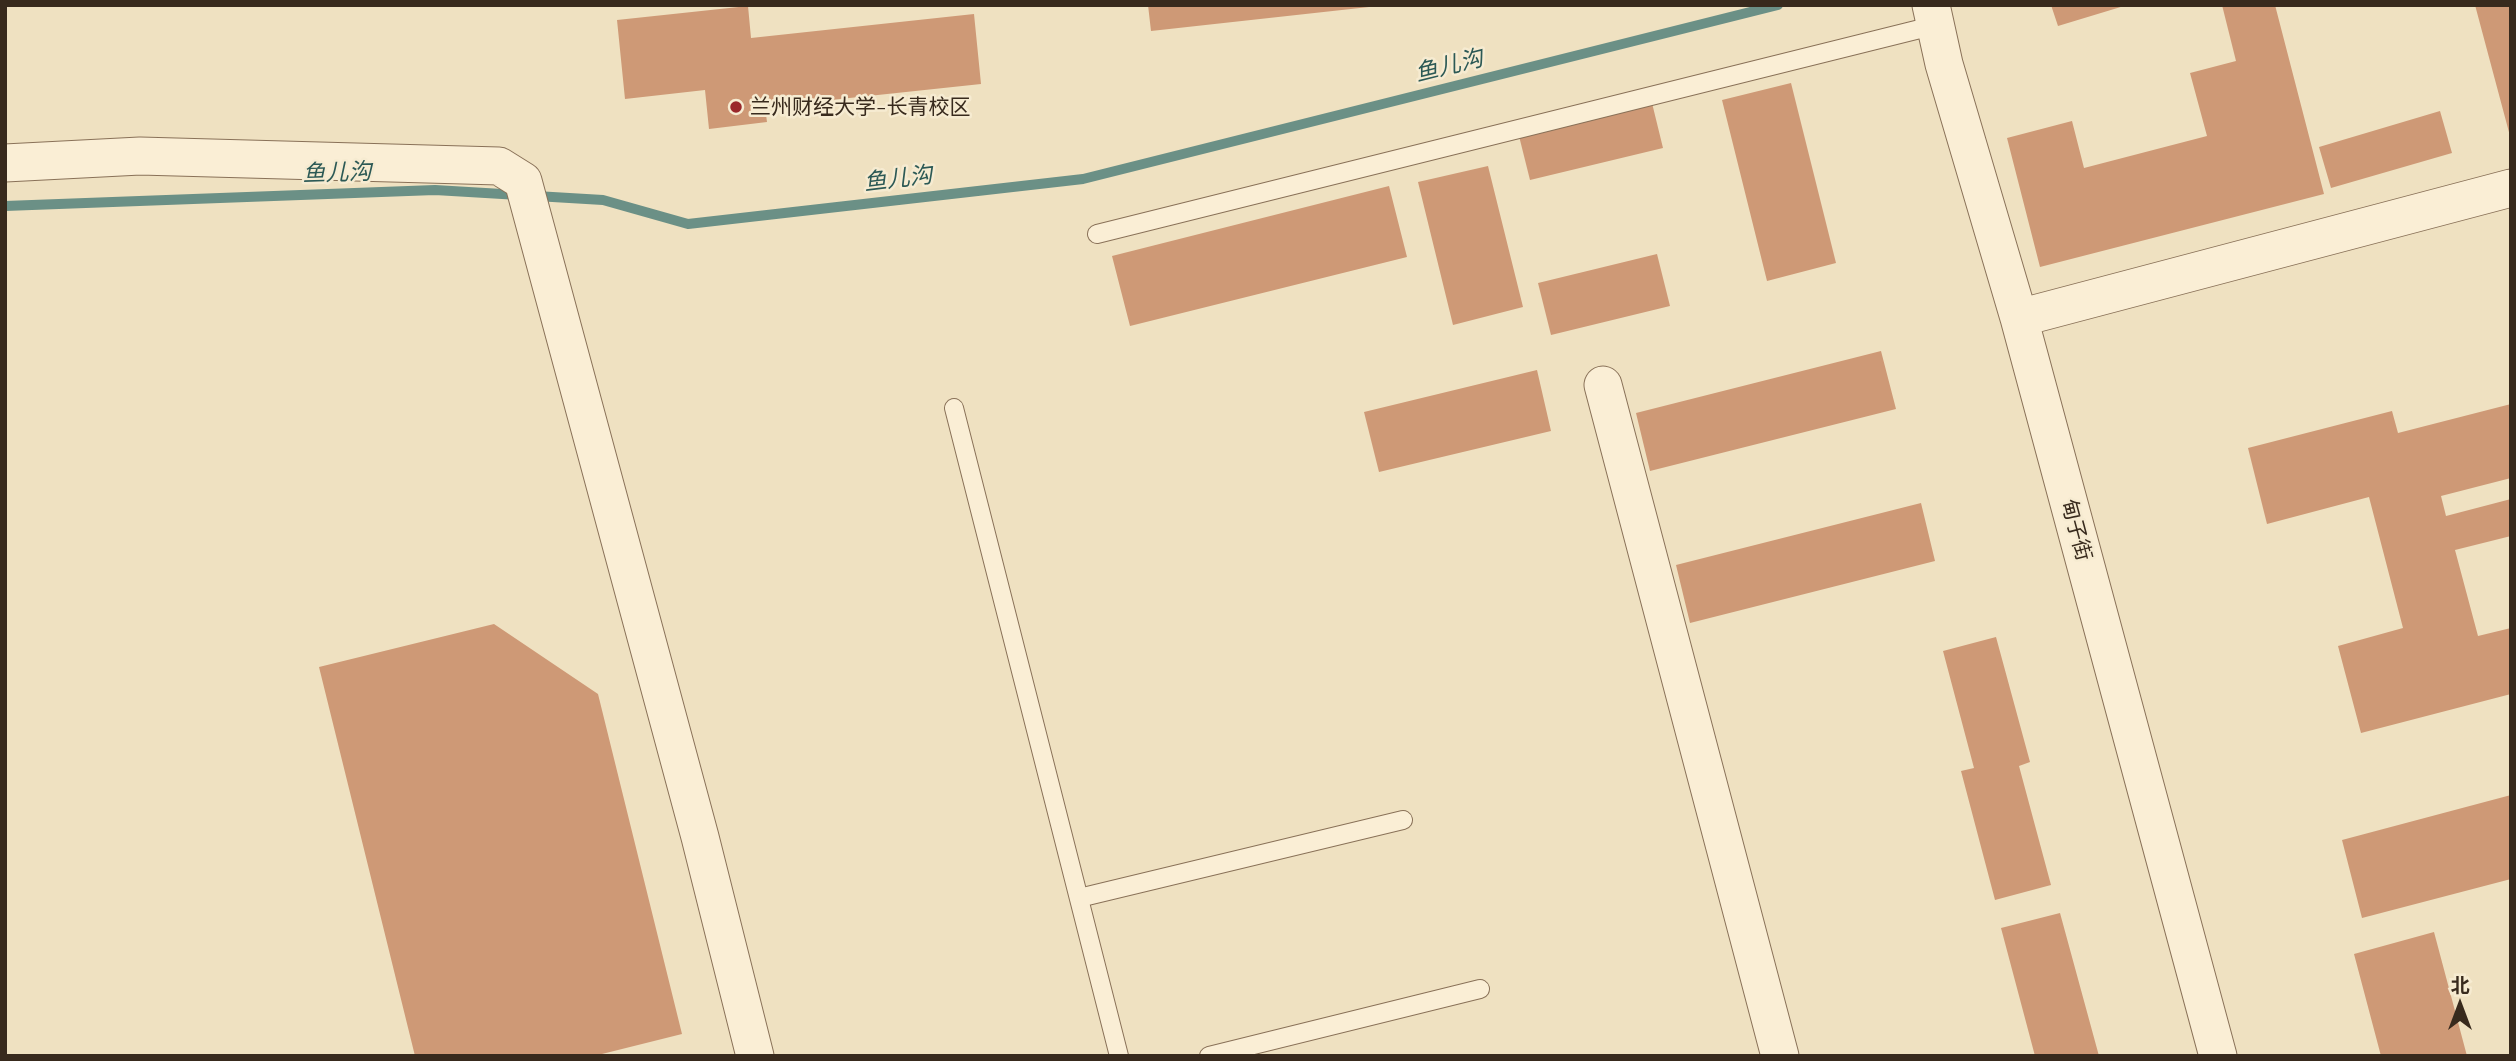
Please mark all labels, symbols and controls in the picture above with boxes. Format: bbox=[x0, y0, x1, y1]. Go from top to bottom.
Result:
water label: 鱼儿沟 bbox=[1412, 44, 1486, 88]
place label: 兰州财经大学-长青校区 bbox=[750, 94, 970, 120]
marker: 兰州财经大学-长青校区 bbox=[728, 99, 744, 115]
water label: 鱼儿沟 bbox=[302, 158, 372, 188]
water label: 鱼儿沟 bbox=[862, 161, 934, 197]
street label: 甸子街 bbox=[2056, 496, 2096, 564]
north arrow bbox=[2425, 970, 2495, 1040]
text: 北 bbox=[2450, 971, 2470, 997]

